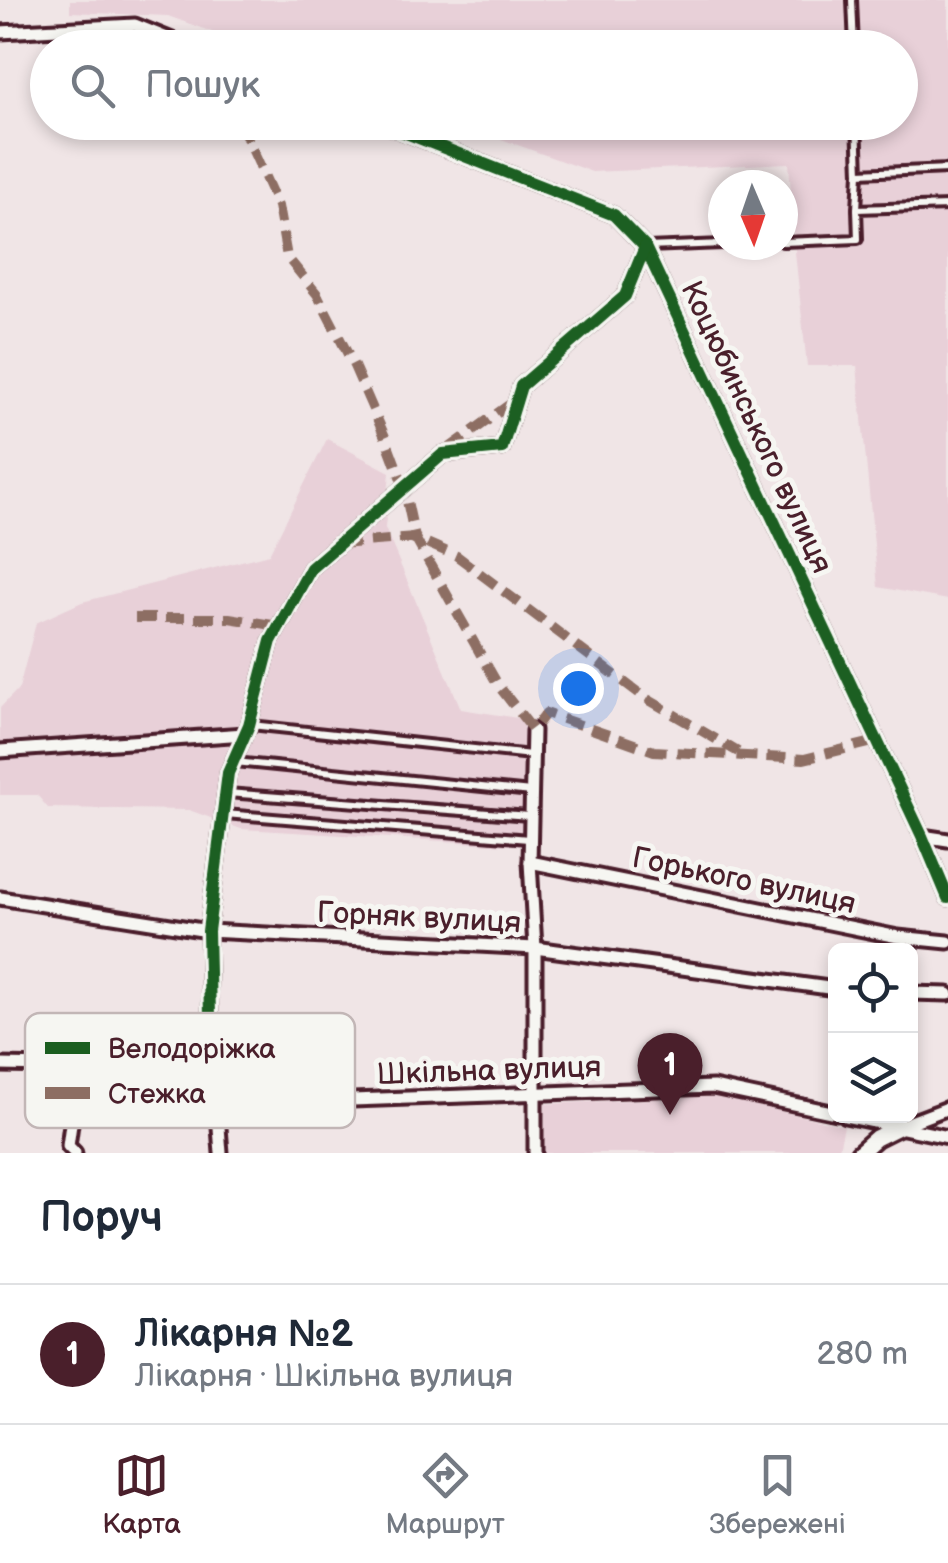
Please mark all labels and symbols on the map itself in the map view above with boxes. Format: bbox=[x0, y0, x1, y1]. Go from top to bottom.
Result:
north arrow bbox=[708, 170, 798, 260]
street label: Коцюбинського вулиця bbox=[673, 276, 840, 579]
your location bbox=[553, 663, 604, 714]
street label: Горького вулиця bbox=[629, 840, 859, 922]
street label: Горняк вулиця bbox=[316, 895, 522, 941]
legend bbox=[25, 1013, 355, 1128]
pin: 1 bbox=[638, 1032, 702, 1115]
text: Велодоріжка bbox=[108, 1033, 276, 1066]
street label: Шкільна вулиця bbox=[376, 1049, 602, 1093]
text: Стежка bbox=[108, 1078, 206, 1111]

